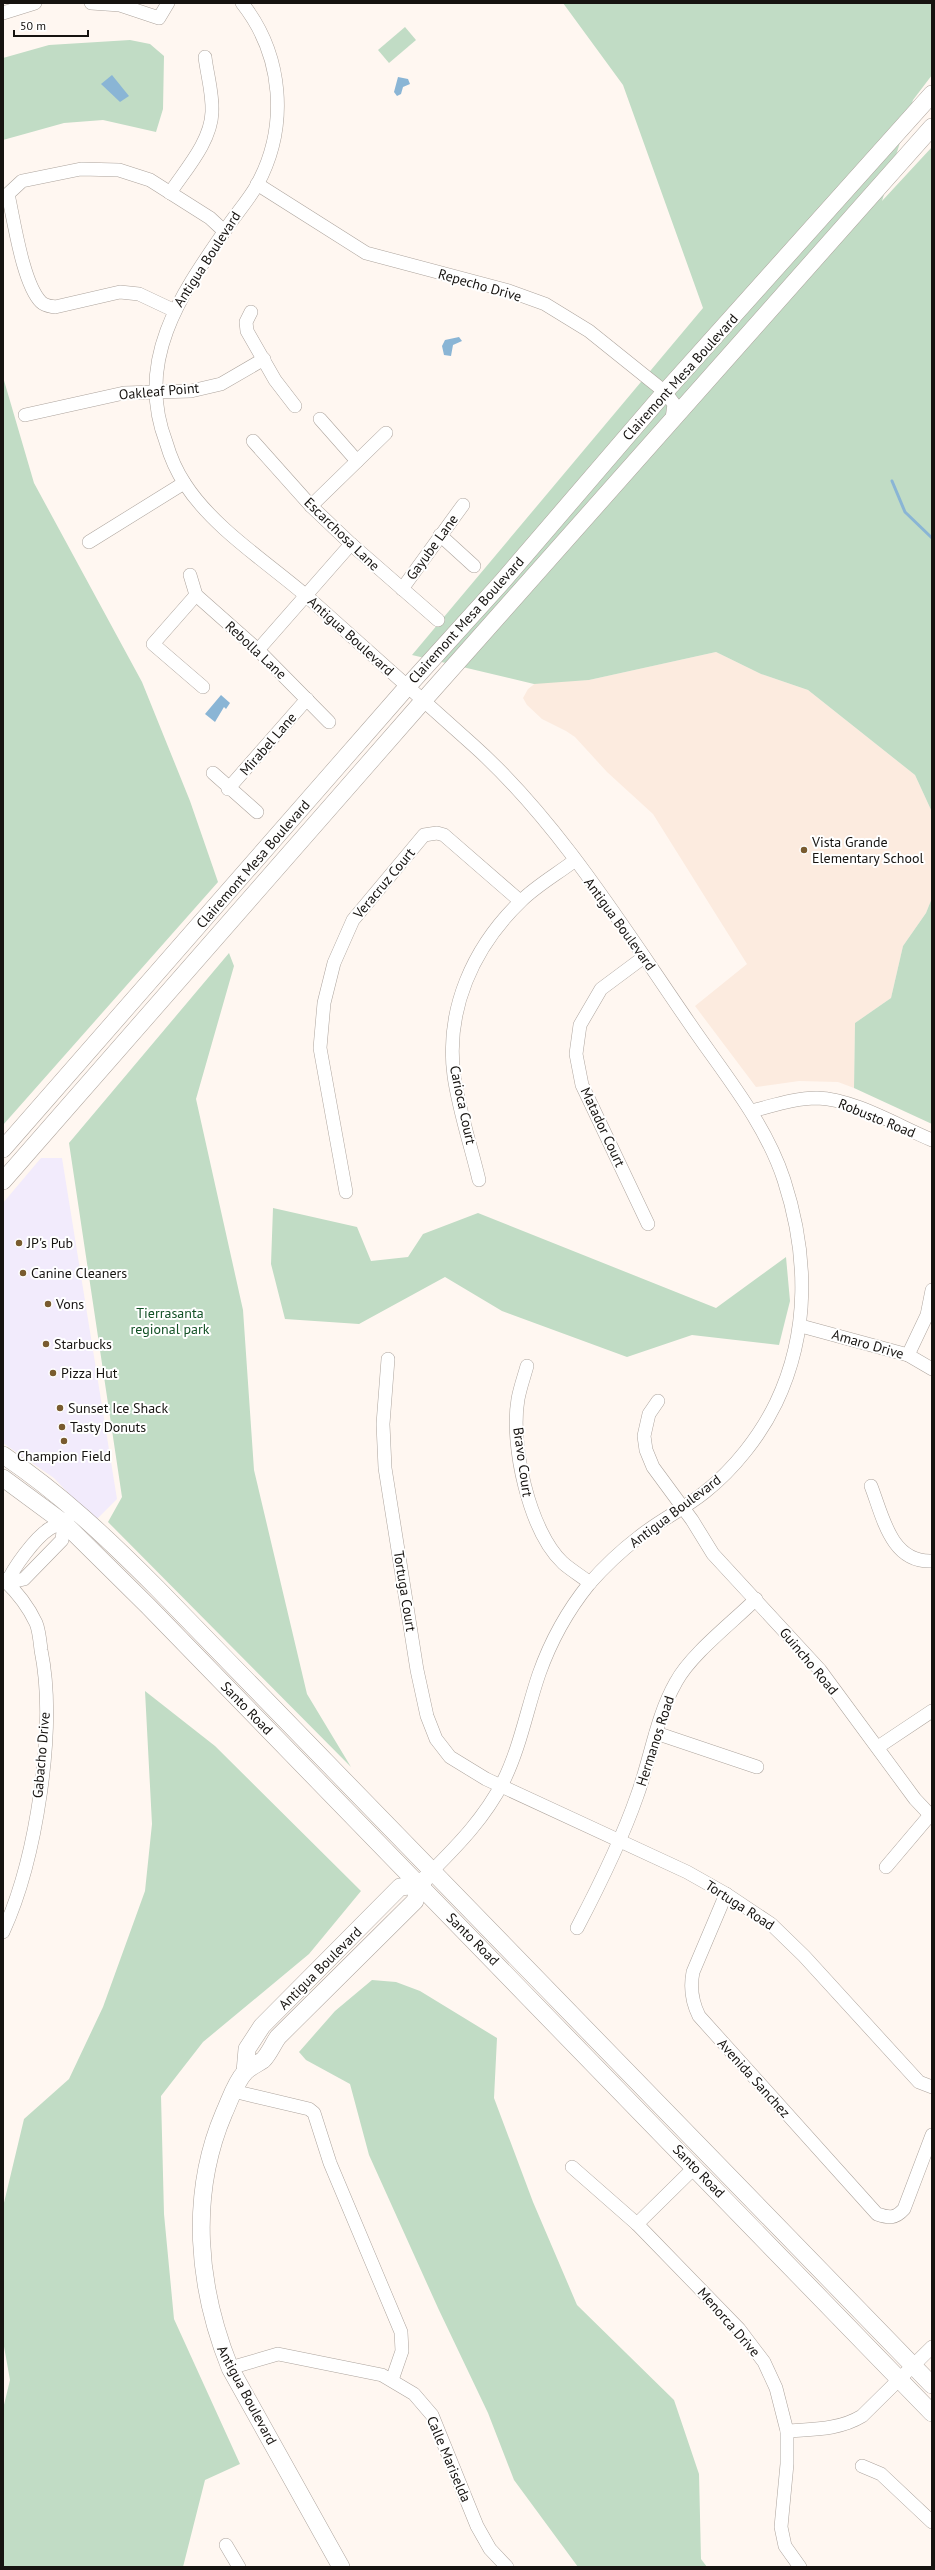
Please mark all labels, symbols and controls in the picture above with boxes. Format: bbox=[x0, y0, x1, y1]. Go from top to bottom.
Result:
scale bar bbox=[14, 12, 88, 38]
text: 50 m bbox=[20, 18, 46, 33]
street label: Antigua Boulevard bbox=[169, 208, 245, 310]
street label: Repecho Drive bbox=[436, 265, 524, 305]
street label: Clairemont Mesa Boulevard bbox=[618, 310, 742, 444]
street label: Oakleaf Point bbox=[118, 379, 200, 403]
street label: Escarchosa Lane bbox=[300, 493, 384, 575]
street label: Gayube Lane bbox=[402, 511, 462, 583]
street label: Clairemont Mesa Boulevard bbox=[404, 553, 528, 687]
street label: Antigua Boulevard bbox=[304, 592, 398, 680]
street label: Rebolla Lane bbox=[222, 617, 290, 683]
street label: Mirabel Lane bbox=[236, 709, 300, 779]
street label: Clairemont Mesa Boulevard bbox=[192, 796, 314, 932]
place label: Vista Grande Elementary School bbox=[811, 833, 924, 867]
street label: Veracruz Court bbox=[349, 844, 419, 923]
marker: Vista Grande Elementary School bbox=[799, 845, 809, 855]
street label: Antigua Boulevard bbox=[580, 874, 660, 974]
street label: Carioca Court bbox=[446, 1064, 480, 1146]
street label: Matador Court bbox=[577, 1084, 629, 1170]
street label: Robusto Road bbox=[836, 1094, 918, 1142]
place label: JP's Pub bbox=[26, 1234, 73, 1252]
marker: JP's Pub bbox=[14, 1238, 24, 1248]
place label: Canine Cleaners bbox=[31, 1264, 127, 1282]
marker: Canine Cleaners bbox=[18, 1268, 28, 1278]
place label: Vons bbox=[55, 1295, 84, 1313]
marker: Vons bbox=[43, 1299, 53, 1309]
park label: Tierrasanta regional park bbox=[131, 1304, 210, 1338]
street label: Amaro Drive bbox=[830, 1325, 906, 1363]
place label: Starbucks bbox=[54, 1335, 112, 1353]
marker: Starbucks bbox=[41, 1339, 51, 1349]
place label: Pizza Hut bbox=[61, 1364, 118, 1382]
marker: Pizza Hut bbox=[48, 1368, 58, 1378]
place label: Sunset Ice Shack bbox=[68, 1399, 168, 1417]
marker: Sunset Ice Shack bbox=[55, 1403, 65, 1413]
place label: Tasty Donuts bbox=[70, 1418, 146, 1436]
marker: Tasty Donuts bbox=[57, 1422, 67, 1432]
street label: Bravo Court bbox=[509, 1426, 537, 1498]
marker: Champion Field bbox=[59, 1436, 69, 1446]
place label: Champion Field bbox=[17, 1447, 111, 1465]
street label: Antigua Boulevard bbox=[626, 1471, 724, 1551]
street label: Tortuga Court bbox=[390, 1549, 420, 1633]
street label: Guincho Road bbox=[776, 1624, 842, 1698]
street label: Santo Road bbox=[217, 1677, 277, 1739]
street label: Hermanos Road bbox=[632, 1694, 678, 1788]
street label: Gabacho Drive bbox=[28, 1711, 54, 1799]
street label: Tortuga Road bbox=[702, 1876, 778, 1934]
street label: Santo Road bbox=[443, 1909, 503, 1969]
street label: Antigua Boulevard bbox=[275, 1923, 365, 2013]
street label: Avenida Sanchez bbox=[714, 2035, 794, 2121]
street label: Santo Road bbox=[669, 2140, 729, 2202]
street label: Menorca Drive bbox=[694, 2283, 764, 2361]
street label: Antigua Boulevard bbox=[213, 2342, 281, 2448]
street label: Calle Mariselda bbox=[423, 2413, 475, 2505]

